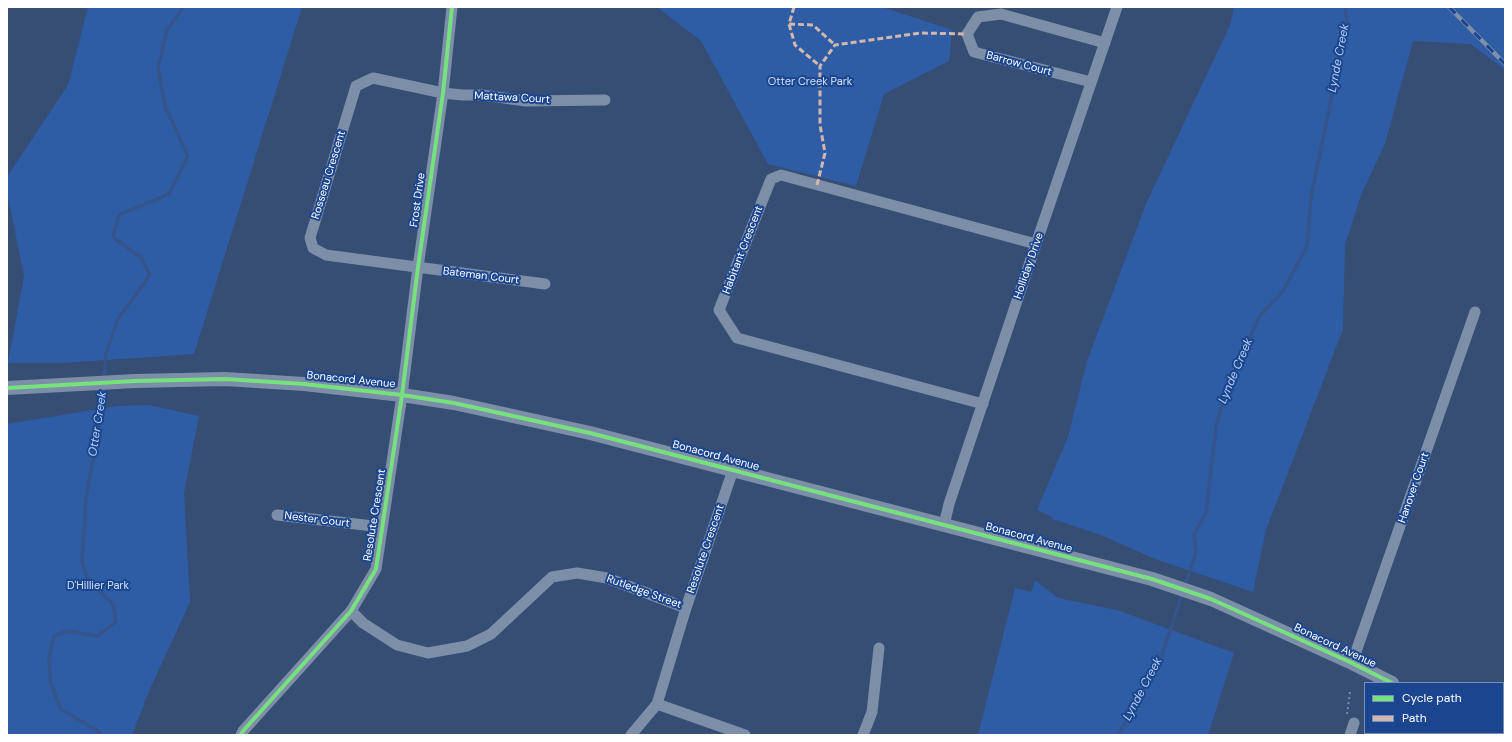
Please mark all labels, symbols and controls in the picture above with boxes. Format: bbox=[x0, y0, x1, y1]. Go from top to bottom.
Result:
water label: Lynde Creek bbox=[1325, 22, 1353, 94]
street label: Barrow Court bbox=[985, 49, 1053, 79]
park label: Otter Creek Park bbox=[768, 75, 852, 89]
street label: Mattawa Court bbox=[474, 89, 550, 107]
street label: Rosseau Crescent bbox=[309, 129, 349, 221]
street label: Frost Drive bbox=[408, 172, 428, 228]
street label: Habitant Crescent bbox=[720, 204, 766, 296]
street label: Holliday Drive bbox=[1011, 231, 1047, 301]
street label: Bateman Court bbox=[442, 265, 520, 287]
water label: Lynde Creek bbox=[1216, 336, 1256, 406]
street label: Bonacord Avenue bbox=[306, 369, 396, 391]
water label: Otter Creek bbox=[86, 390, 110, 458]
street label: Bonacord Avenue bbox=[671, 438, 761, 474]
street label: Hanover Court bbox=[1396, 451, 1432, 525]
street label: Resolute Crescent bbox=[361, 468, 389, 562]
street label: Resolute Crescent bbox=[685, 503, 727, 595]
street label: Nester Court bbox=[284, 509, 350, 531]
street label: Bonacord Avenue bbox=[984, 520, 1074, 556]
street label: Rutledge Street bbox=[605, 572, 683, 612]
park label: D'Hillier Park bbox=[67, 579, 129, 593]
street label: Bonacord Avenue bbox=[1292, 621, 1378, 671]
water label: Lynde Creek bbox=[1120, 655, 1166, 723]
legend bbox=[1364, 682, 1504, 734]
text: Cycle path bbox=[1402, 690, 1462, 706]
text: Path bbox=[1402, 710, 1427, 726]

